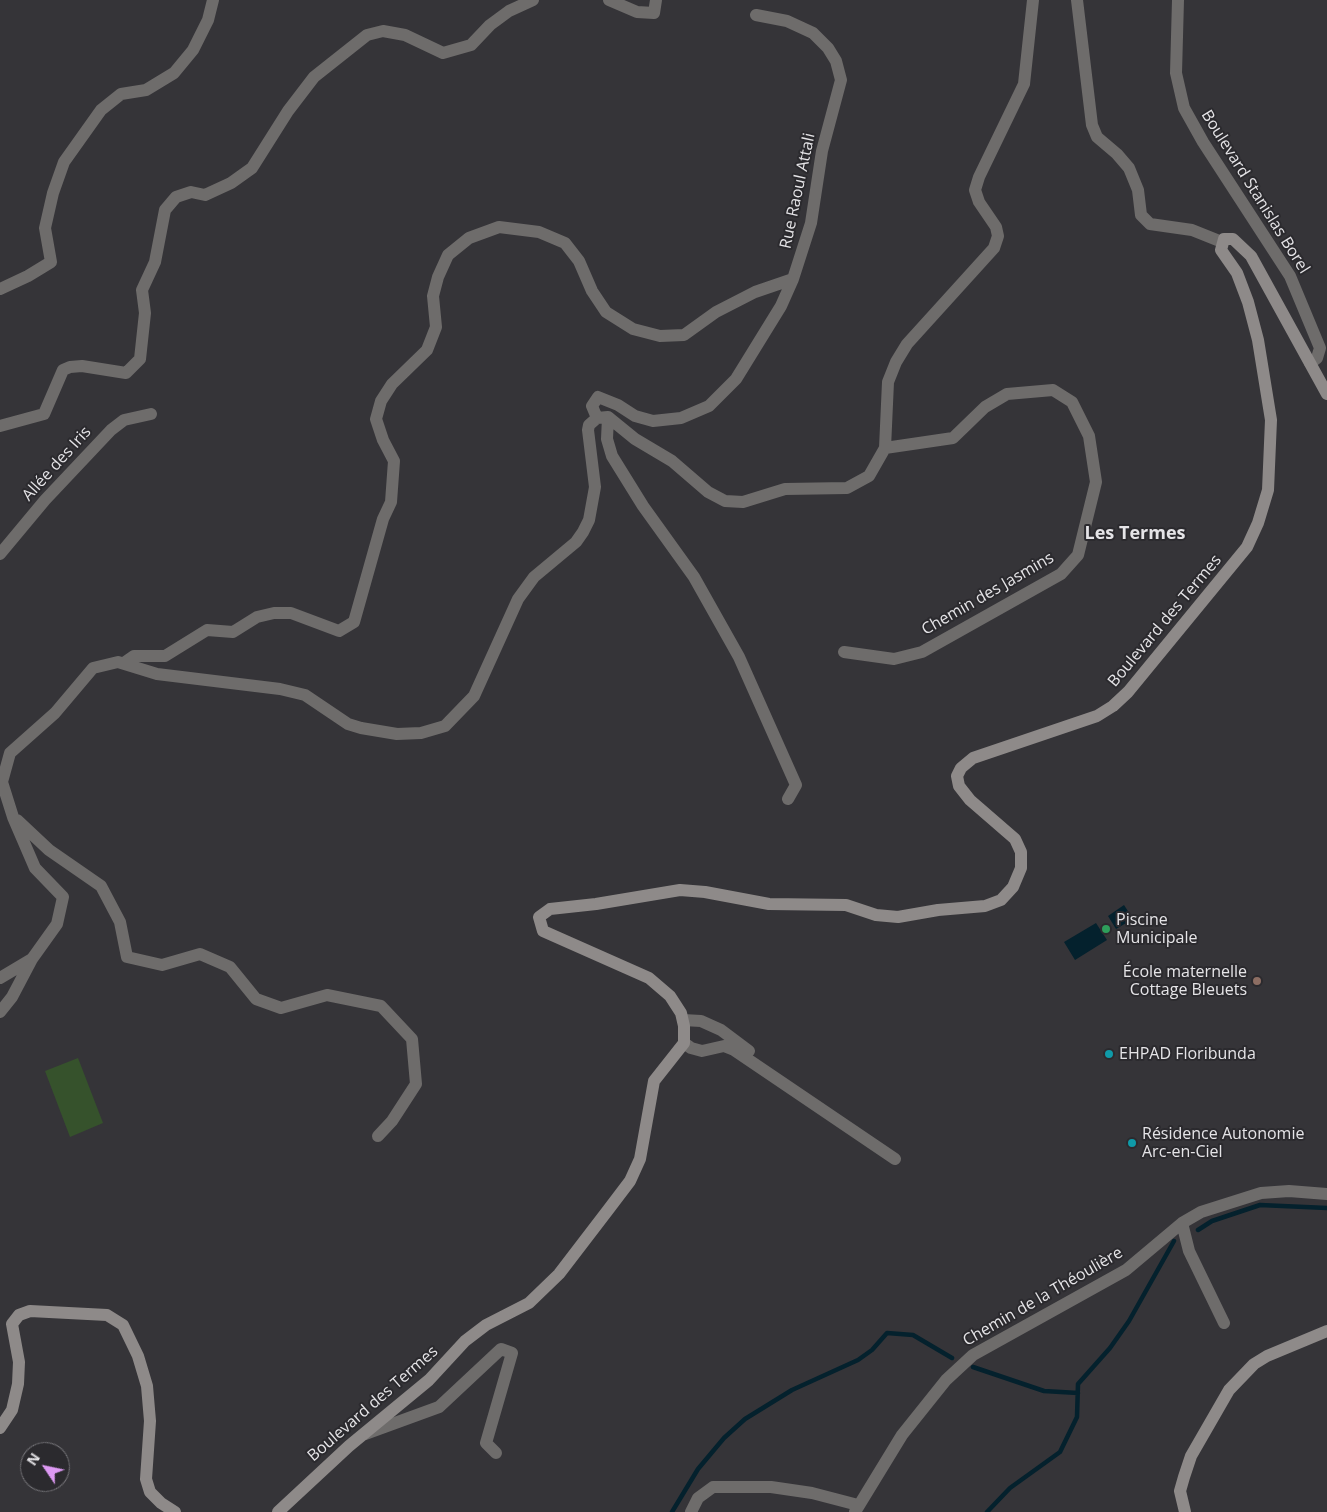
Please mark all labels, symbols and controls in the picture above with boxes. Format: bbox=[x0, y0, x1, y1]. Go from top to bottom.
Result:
street label: Boulevard Stanislas Borel bbox=[1197, 107, 1313, 277]
street label: Rue Raoul Attali bbox=[776, 131, 820, 251]
street label: Allée des Iris bbox=[19, 423, 95, 505]
district label: Les Termes bbox=[1085, 523, 1185, 545]
street label: Chemin des Jasmins bbox=[919, 548, 1057, 640]
street label: Boulevard des Termes bbox=[1104, 551, 1226, 691]
place label: Piscine Municipale bbox=[1116, 910, 1197, 948]
marker: Piscine Municipale bbox=[1100, 923, 1112, 935]
place label: École maternelle Cottage Bleuets bbox=[1123, 962, 1247, 1000]
marker: École maternelle Cottage Bleuets bbox=[1251, 975, 1263, 987]
place label: EHPAD Floribunda bbox=[1119, 1044, 1256, 1064]
marker: EHPAD Floribunda bbox=[1103, 1048, 1115, 1060]
place label: Résidence Autonomie Arc-en-Ciel bbox=[1142, 1124, 1304, 1162]
marker: Résidence Autonomie Arc-en-Ciel bbox=[1126, 1137, 1138, 1149]
street label: Chemin de la Théoulière bbox=[960, 1243, 1126, 1351]
street label: Boulevard des Termes bbox=[304, 1342, 442, 1466]
north arrow bbox=[20, 1442, 70, 1492]
text: N bbox=[22, 1449, 44, 1469]

